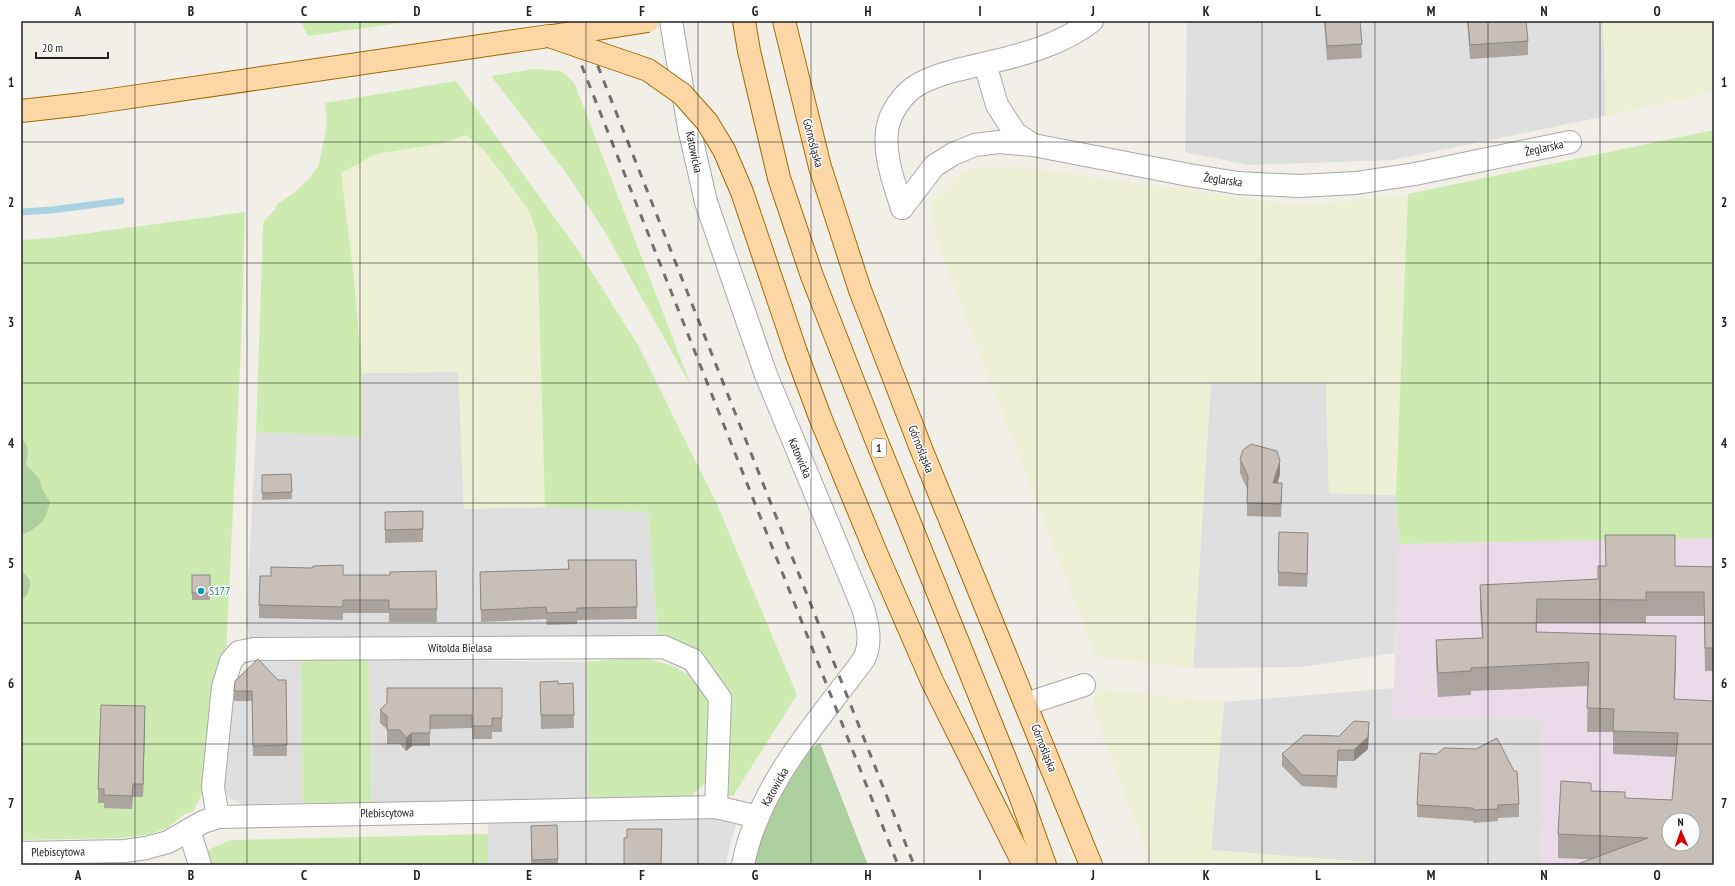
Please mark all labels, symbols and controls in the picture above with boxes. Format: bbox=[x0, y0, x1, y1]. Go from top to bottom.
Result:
text: A bbox=[74, 3, 82, 20]
text: B bbox=[188, 3, 194, 20]
text: C bbox=[301, 3, 307, 20]
text: D bbox=[414, 3, 421, 20]
text: E bbox=[526, 3, 532, 20]
text: F bbox=[639, 3, 645, 20]
text: G bbox=[752, 3, 759, 20]
text: H bbox=[865, 3, 872, 20]
text: I bbox=[978, 3, 982, 20]
text: J bbox=[1090, 3, 1095, 20]
text: K bbox=[1203, 3, 1210, 20]
text: L bbox=[1315, 3, 1321, 20]
text: M bbox=[1427, 3, 1436, 20]
text: N bbox=[1540, 3, 1548, 20]
text: O bbox=[1653, 3, 1661, 20]
scale bar bbox=[36, 34, 108, 60]
text: 20 m bbox=[42, 40, 63, 55]
text: 1 bbox=[8, 74, 14, 91]
text: 1 bbox=[1721, 74, 1727, 91]
street label: Górnośląska bbox=[800, 117, 827, 169]
street label: Katowicka bbox=[683, 130, 706, 174]
street label: Żeglarska bbox=[1523, 136, 1565, 159]
street label: Żeglarska bbox=[1203, 169, 1244, 190]
text: 2 bbox=[8, 194, 14, 211]
text: 2 bbox=[1721, 194, 1727, 211]
text: 3 bbox=[8, 314, 14, 331]
text: 3 bbox=[1721, 314, 1727, 331]
street label: Górnośląska bbox=[905, 423, 938, 475]
text: 4 bbox=[8, 435, 15, 452]
street label: Katowicka bbox=[785, 435, 816, 480]
text: 4 bbox=[1721, 435, 1728, 452]
road number: 1 bbox=[872, 439, 886, 457]
text: 5 bbox=[8, 555, 14, 572]
text: 5 bbox=[1721, 555, 1727, 572]
place label: S177 bbox=[209, 583, 230, 598]
marker: S177 bbox=[196, 586, 206, 596]
street label: Witolda Bielasa bbox=[428, 640, 492, 655]
text: 6 bbox=[8, 675, 14, 692]
text: 6 bbox=[1721, 675, 1727, 692]
street label: Górnośląska bbox=[1028, 722, 1061, 774]
street label: Katowicka bbox=[758, 765, 791, 809]
text: 7 bbox=[8, 795, 14, 812]
text: 7 bbox=[1721, 795, 1727, 812]
street label: Plebiscytowa bbox=[360, 805, 414, 820]
north arrow bbox=[1661, 812, 1701, 852]
text: N bbox=[1677, 815, 1684, 829]
street label: Plebiscytowa bbox=[31, 844, 85, 859]
text: A bbox=[74, 867, 82, 884]
text: B bbox=[188, 867, 194, 884]
text: C bbox=[301, 867, 307, 884]
text: D bbox=[414, 867, 421, 884]
text: E bbox=[526, 867, 532, 884]
text: F bbox=[639, 867, 645, 884]
text: G bbox=[752, 867, 759, 884]
text: H bbox=[865, 867, 872, 884]
text: I bbox=[978, 867, 982, 884]
text: J bbox=[1090, 867, 1095, 884]
text: K bbox=[1203, 867, 1210, 884]
text: L bbox=[1315, 867, 1321, 884]
text: M bbox=[1427, 867, 1436, 884]
text: N bbox=[1540, 867, 1548, 884]
text: O bbox=[1653, 867, 1661, 884]

